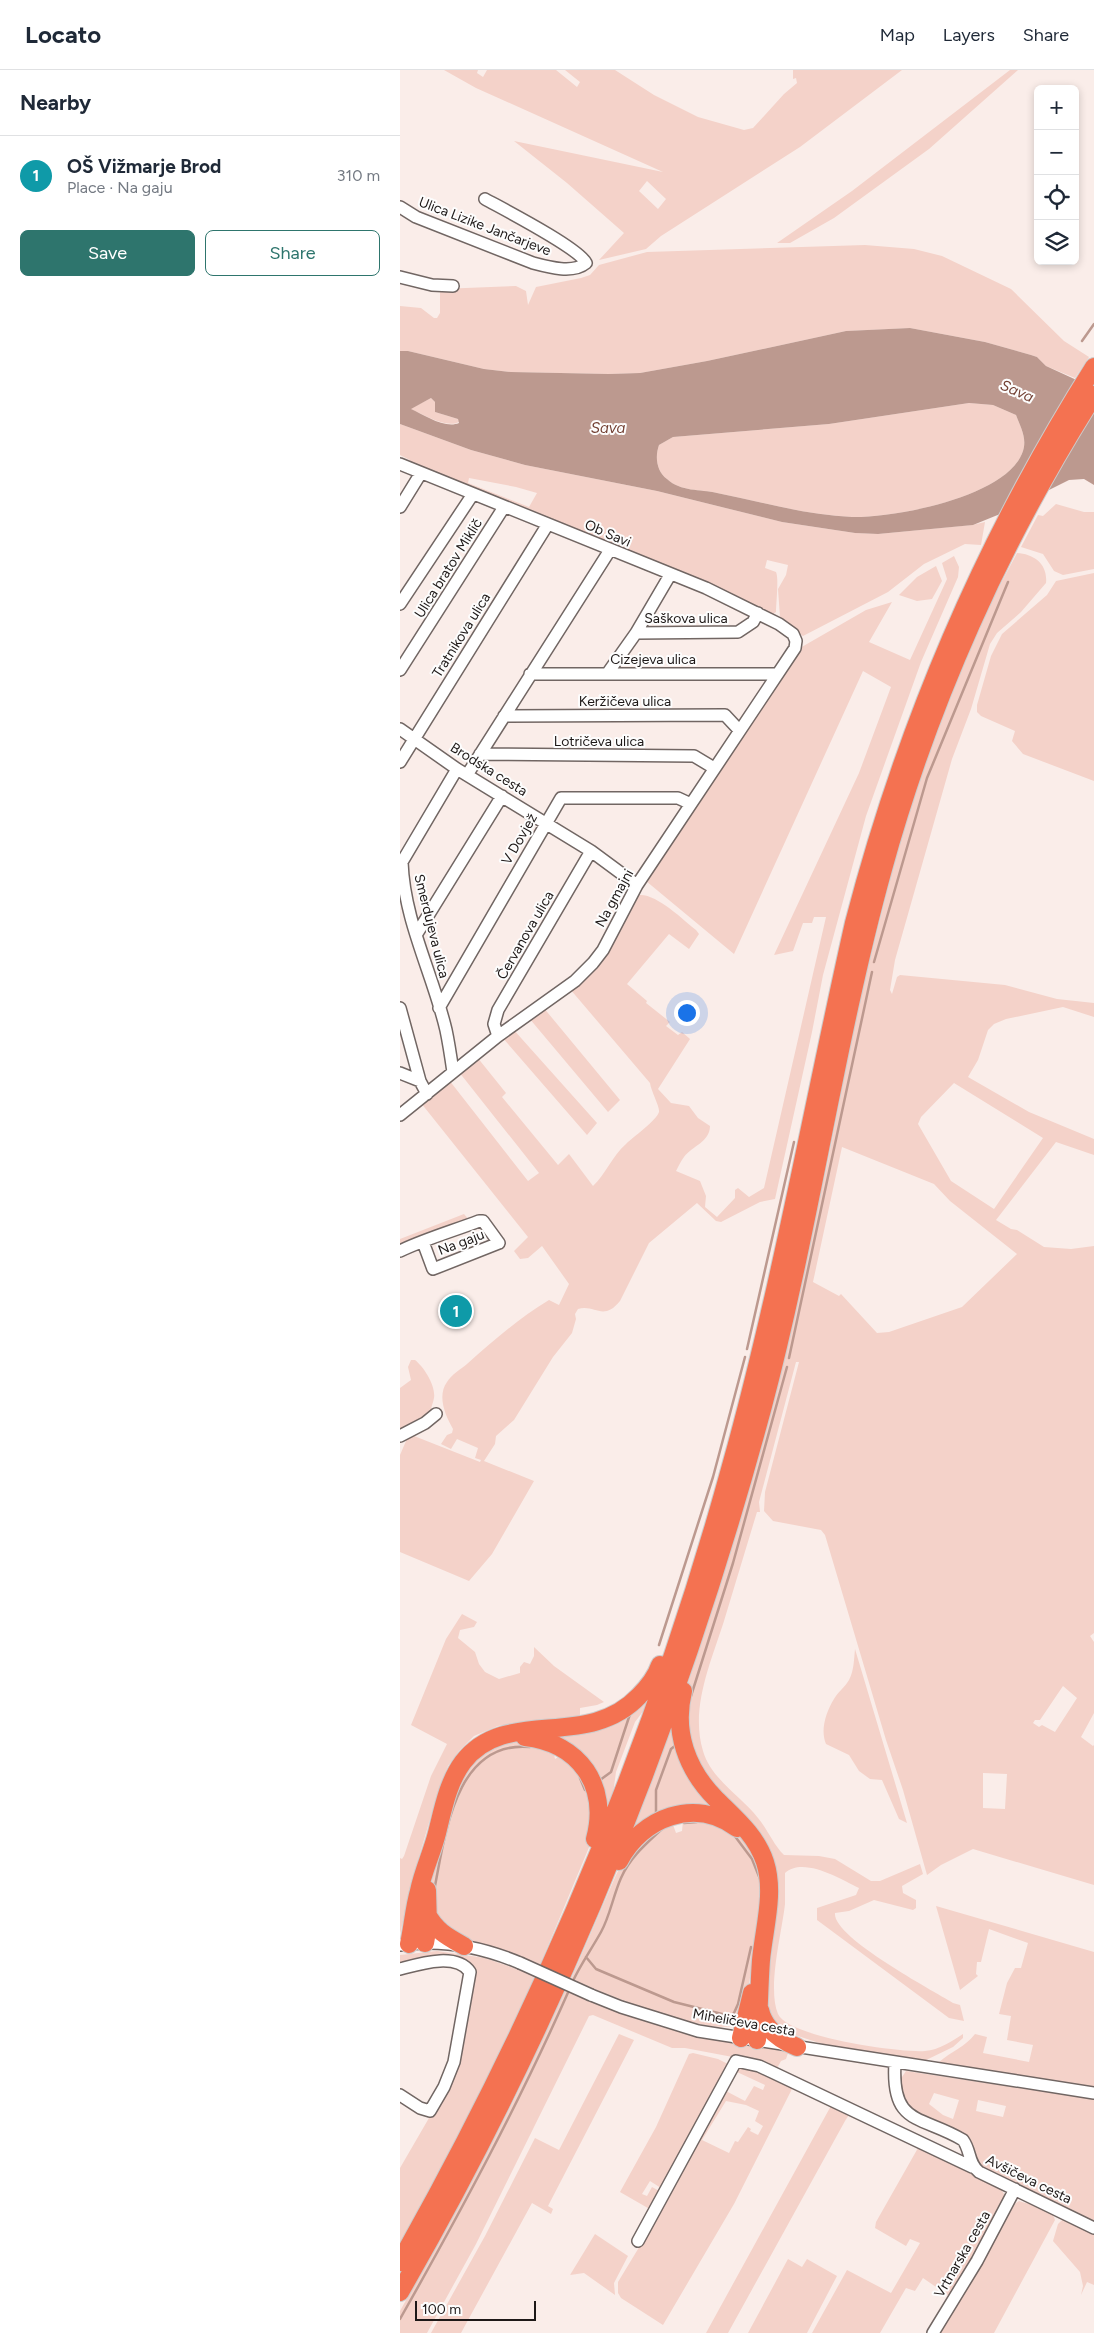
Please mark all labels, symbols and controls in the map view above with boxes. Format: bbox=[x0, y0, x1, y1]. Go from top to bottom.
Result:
text: Locato bbox=[25, 20, 101, 49]
text: Map bbox=[880, 24, 915, 46]
text: Layers bbox=[943, 24, 995, 46]
text: Share bbox=[1023, 24, 1069, 46]
map controls bbox=[1034, 85, 1079, 265]
button: + bbox=[1034, 85, 1079, 130]
text: Nearby bbox=[20, 90, 91, 115]
button: − bbox=[1034, 130, 1079, 175]
text: OŠ Vižmarje Brod bbox=[67, 155, 221, 178]
text: 1 bbox=[33, 166, 39, 185]
text: 310 m bbox=[337, 166, 380, 185]
button: locate bbox=[1034, 175, 1079, 220]
text: Place · Na gaju bbox=[67, 178, 173, 197]
street label: Ulica Lizike Jančarjeve bbox=[416, 193, 554, 260]
button: layers bbox=[1034, 220, 1079, 265]
button: Save bbox=[20, 230, 195, 276]
button: Share bbox=[205, 230, 380, 276]
water label: Sava bbox=[998, 376, 1037, 406]
water label: Sava bbox=[591, 419, 625, 437]
street label: Ulica bratov Miklič bbox=[411, 515, 486, 621]
street label: Ob Savi bbox=[582, 516, 634, 551]
street label: Tratnikova ulica bbox=[429, 590, 494, 681]
street label: Saškova ulica bbox=[644, 610, 728, 627]
street label: Cizejeva ulica bbox=[610, 651, 696, 668]
street label: Keržičeva ulica bbox=[579, 693, 671, 710]
street label: Lotričeva ulica bbox=[554, 733, 644, 750]
street label: Brodska cesta bbox=[447, 739, 530, 800]
street label: V Dovjež bbox=[498, 811, 541, 868]
street label: Na gmajni bbox=[592, 866, 637, 930]
street label: Smerdujeva ulica bbox=[410, 872, 453, 980]
street label: Červanova ulica bbox=[493, 888, 558, 982]
your location bbox=[674, 1000, 700, 1026]
street label: Na gaju bbox=[436, 1226, 487, 1259]
pin: 1 bbox=[440, 1292, 472, 1330]
street label: Miheličeva cesta bbox=[691, 2005, 796, 2040]
street label: Avšičeva cesta bbox=[983, 2151, 1074, 2208]
street label: Vrtnarska cesta bbox=[931, 2208, 994, 2301]
scale bar bbox=[415, 2298, 536, 2321]
text: 100 m bbox=[422, 2301, 461, 2318]

